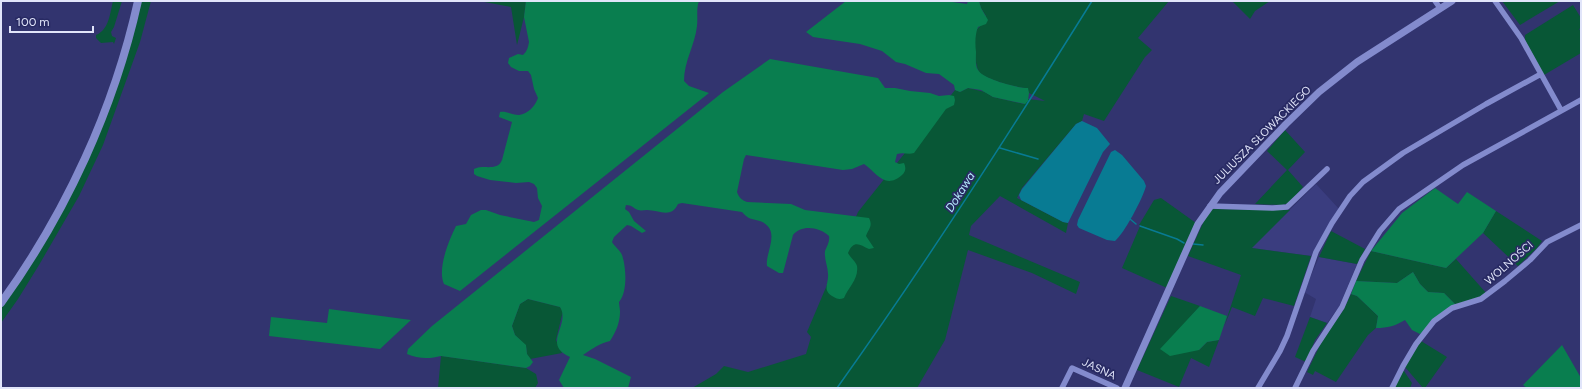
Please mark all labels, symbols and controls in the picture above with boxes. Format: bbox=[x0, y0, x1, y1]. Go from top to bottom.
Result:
scale bar bbox=[10, 8, 93, 34]
text: 100 m bbox=[16, 15, 50, 29]
street label: JULIUSZA SŁOWACKIEGO bbox=[1210, 83, 1314, 187]
water label: Dokawa bbox=[942, 170, 978, 214]
street label: WOLNOŚCI bbox=[1482, 238, 1536, 287]
street label: JASNA bbox=[1080, 356, 1118, 383]

